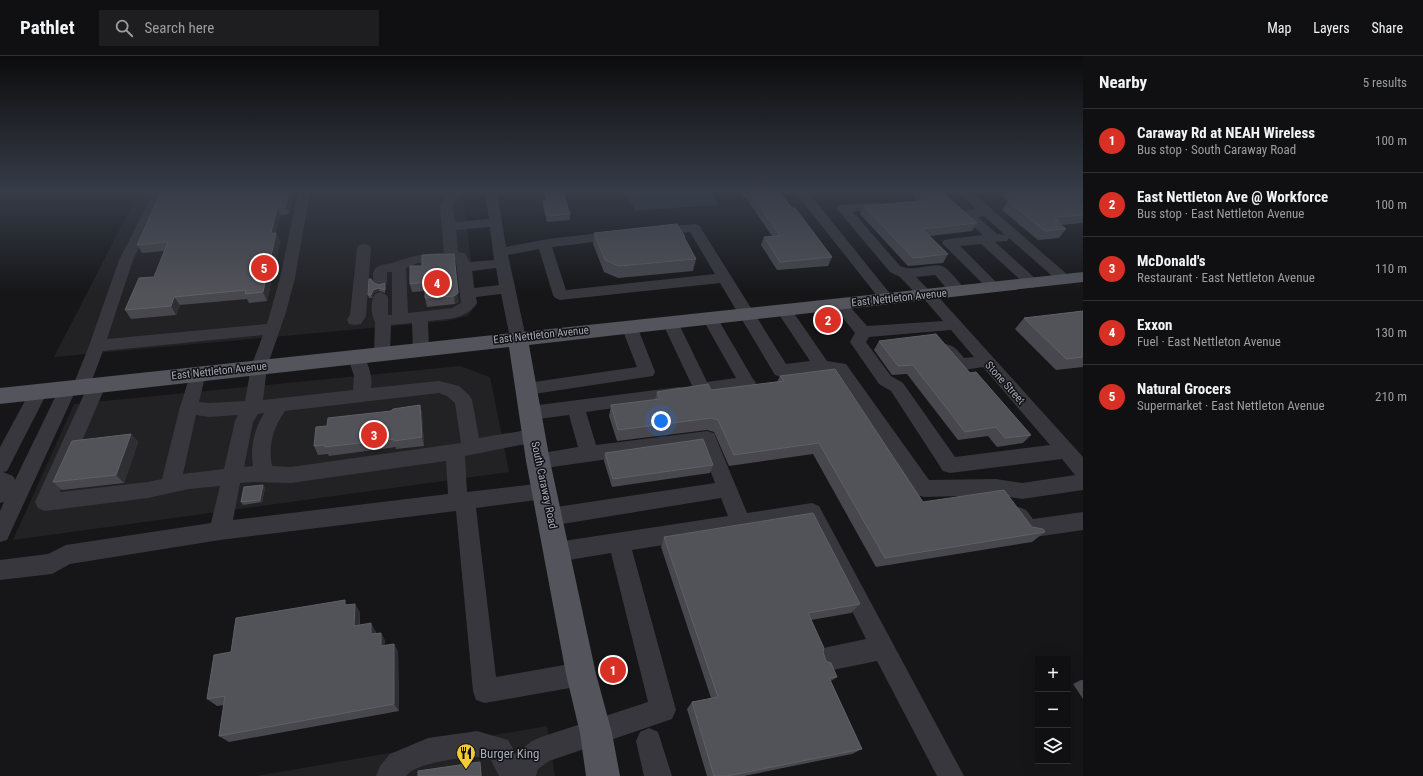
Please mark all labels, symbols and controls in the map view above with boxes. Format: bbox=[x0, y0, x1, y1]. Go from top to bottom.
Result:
search box bbox=[99, 10, 379, 46]
text: Pathlet bbox=[20, 16, 75, 39]
icon: search bbox=[113, 17, 135, 39]
text: Search here bbox=[145, 19, 214, 37]
text: Map bbox=[1267, 20, 1291, 36]
text: Layers bbox=[1313, 20, 1350, 36]
text: Share bbox=[1372, 20, 1403, 36]
text: Nearby bbox=[1099, 72, 1147, 92]
text: 5 results bbox=[1363, 75, 1407, 90]
text: Caraway Rd at NEAH Wireless bbox=[1137, 124, 1315, 142]
text: 1 bbox=[1109, 133, 1115, 148]
text: 100 m bbox=[1375, 133, 1407, 148]
text: Bus stop · South Caraway Road bbox=[1137, 142, 1296, 157]
text: East Nettleton Ave @ Workforce bbox=[1137, 188, 1328, 206]
text: 2 bbox=[1109, 197, 1115, 212]
text: 100 m bbox=[1375, 197, 1407, 212]
text: Bus stop · East Nettleton Avenue bbox=[1137, 206, 1304, 221]
text: McDonald's bbox=[1137, 252, 1205, 270]
pin: 5 bbox=[251, 253, 277, 283]
text: 3 bbox=[1109, 261, 1115, 276]
text: 110 m bbox=[1375, 261, 1407, 276]
pin: 4 bbox=[424, 268, 450, 298]
text: Restaurant · East Nettleton Avenue bbox=[1137, 270, 1315, 285]
street label: East Nettleton Avenue bbox=[851, 287, 947, 309]
pin: 2 bbox=[815, 305, 841, 335]
text: Exxon bbox=[1137, 316, 1172, 334]
street label: East Nettleton Avenue bbox=[493, 324, 589, 346]
text: 4 bbox=[1109, 325, 1115, 340]
text: 130 m bbox=[1375, 325, 1407, 340]
text: Fuel · East Nettleton Avenue bbox=[1137, 334, 1281, 349]
street label: Stone Street bbox=[982, 359, 1028, 407]
street label: East Nettleton Avenue bbox=[171, 360, 267, 382]
text: Natural Grocers bbox=[1137, 380, 1231, 398]
text: 5 bbox=[1109, 389, 1115, 404]
text: 210 m bbox=[1375, 389, 1407, 404]
text: Supermarket · East Nettleton Avenue bbox=[1137, 398, 1325, 413]
your location bbox=[651, 411, 671, 431]
pin: 3 bbox=[361, 420, 387, 450]
street label: South Caraway Road bbox=[528, 440, 560, 530]
pin: 1 bbox=[600, 655, 626, 685]
map controls bbox=[1035, 656, 1071, 764]
button: + bbox=[1035, 656, 1071, 692]
button: − bbox=[1035, 692, 1071, 728]
button: layers bbox=[1035, 728, 1071, 764]
restaurant icon: Burger King bbox=[455, 742, 477, 770]
place label: Burger King bbox=[480, 746, 539, 761]

